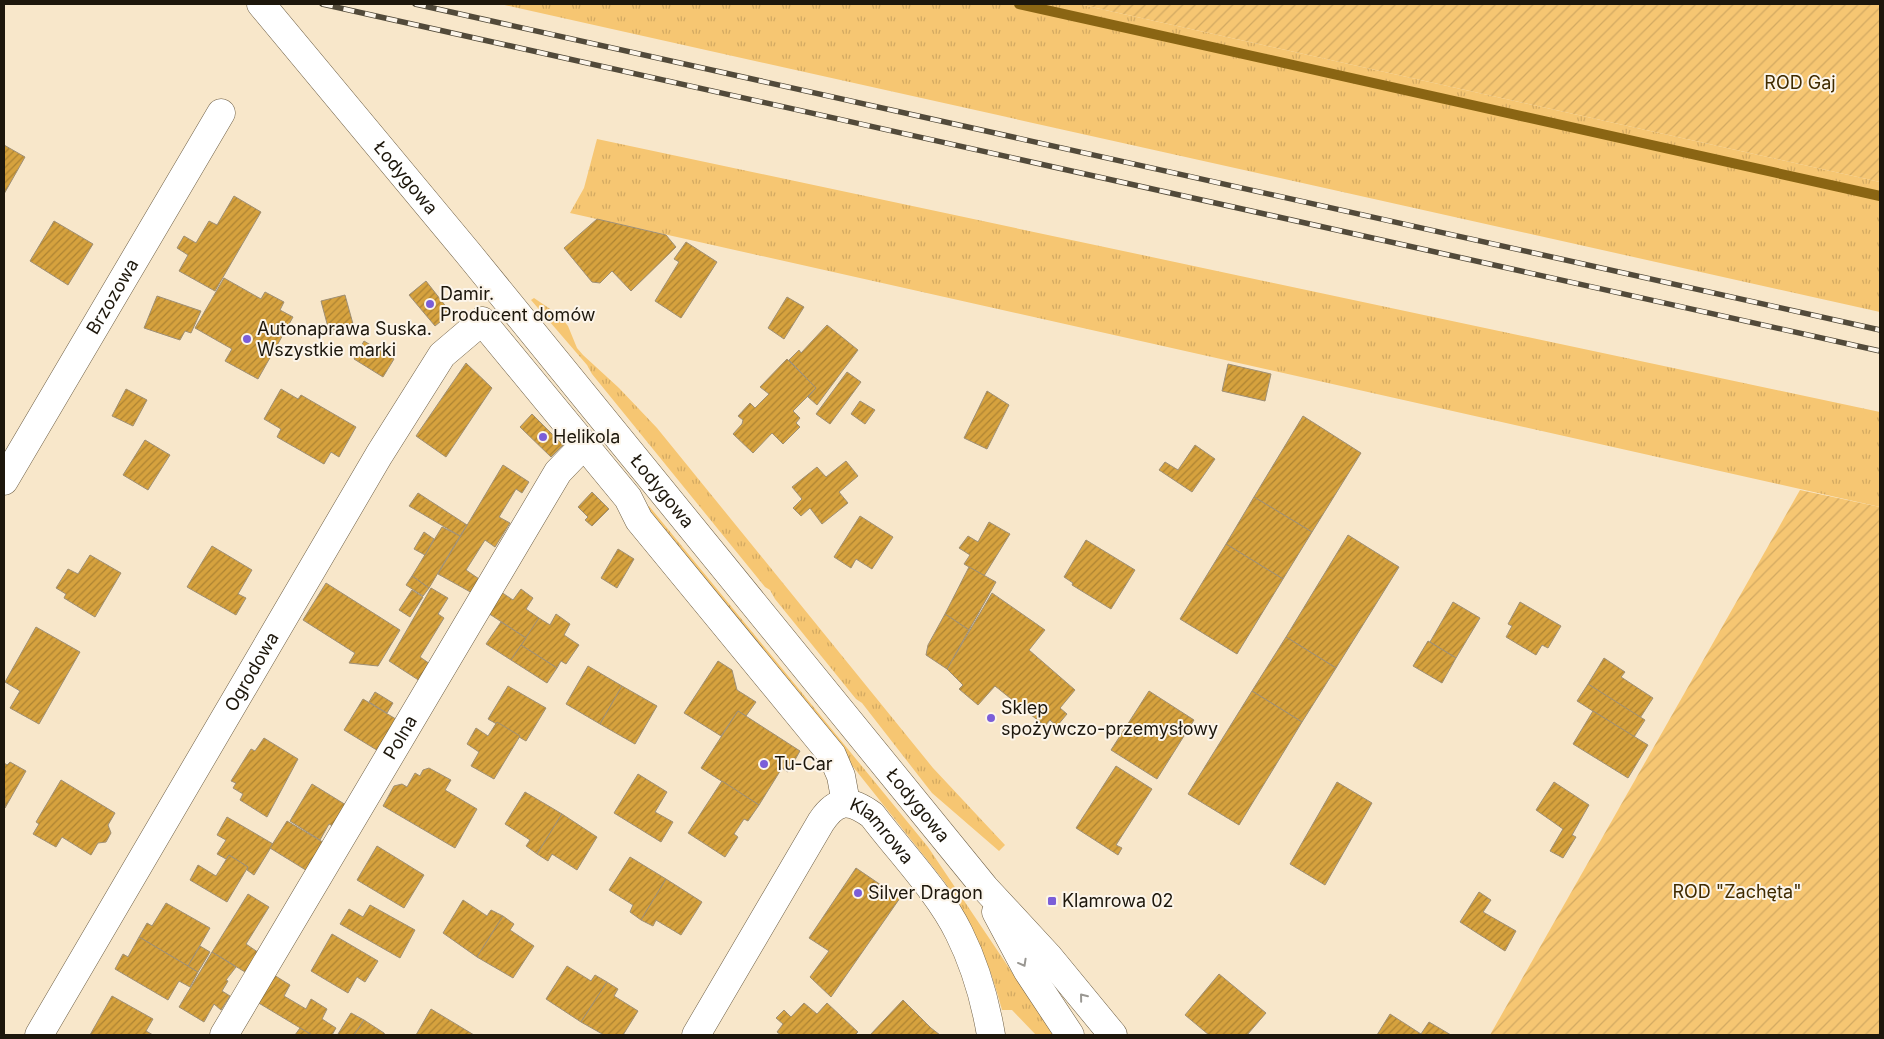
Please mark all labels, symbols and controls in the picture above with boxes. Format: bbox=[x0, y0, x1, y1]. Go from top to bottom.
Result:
park label: ROD Gaj bbox=[1764, 72, 1836, 93]
street label: Łodygowa bbox=[369, 137, 442, 218]
street label: Brzozowa bbox=[82, 255, 143, 338]
place label: Damir. Producent domów bbox=[440, 283, 596, 325]
marker: Damir. Producent domów bbox=[424, 298, 436, 310]
place label: Autonaprawa Suska. Wszystkie marki bbox=[257, 318, 432, 360]
marker: Autonaprawa Suska. Wszystkie marki bbox=[241, 333, 253, 345]
place label: Helikola bbox=[553, 426, 620, 447]
marker: Helikola bbox=[537, 431, 549, 443]
street label: Łodygowa bbox=[626, 450, 699, 532]
street label: Ogrodowa bbox=[220, 628, 283, 715]
place label: Sklep spożywczo-przemysłowy bbox=[1001, 697, 1218, 739]
street label: Polna bbox=[379, 711, 421, 763]
marker: Sklep spożywczo-przemysłowy bbox=[985, 712, 997, 724]
place label: Tu-Car bbox=[774, 753, 833, 774]
marker: Tu-Car bbox=[758, 758, 770, 770]
street label: Łodygowa bbox=[882, 764, 954, 846]
street label: Klamrowa bbox=[847, 793, 918, 868]
park label: ROD "Zachęta" bbox=[1672, 881, 1802, 902]
place label: Silver Dragon bbox=[868, 882, 983, 903]
marker: Silver Dragon bbox=[852, 887, 864, 899]
place label: Klamrowa 02 bbox=[1062, 890, 1174, 911]
marker: Klamrowa 02 bbox=[1046, 895, 1058, 907]
one-way arrow bbox=[1017, 958, 1027, 967]
one-way arrow bbox=[1079, 994, 1088, 1003]

